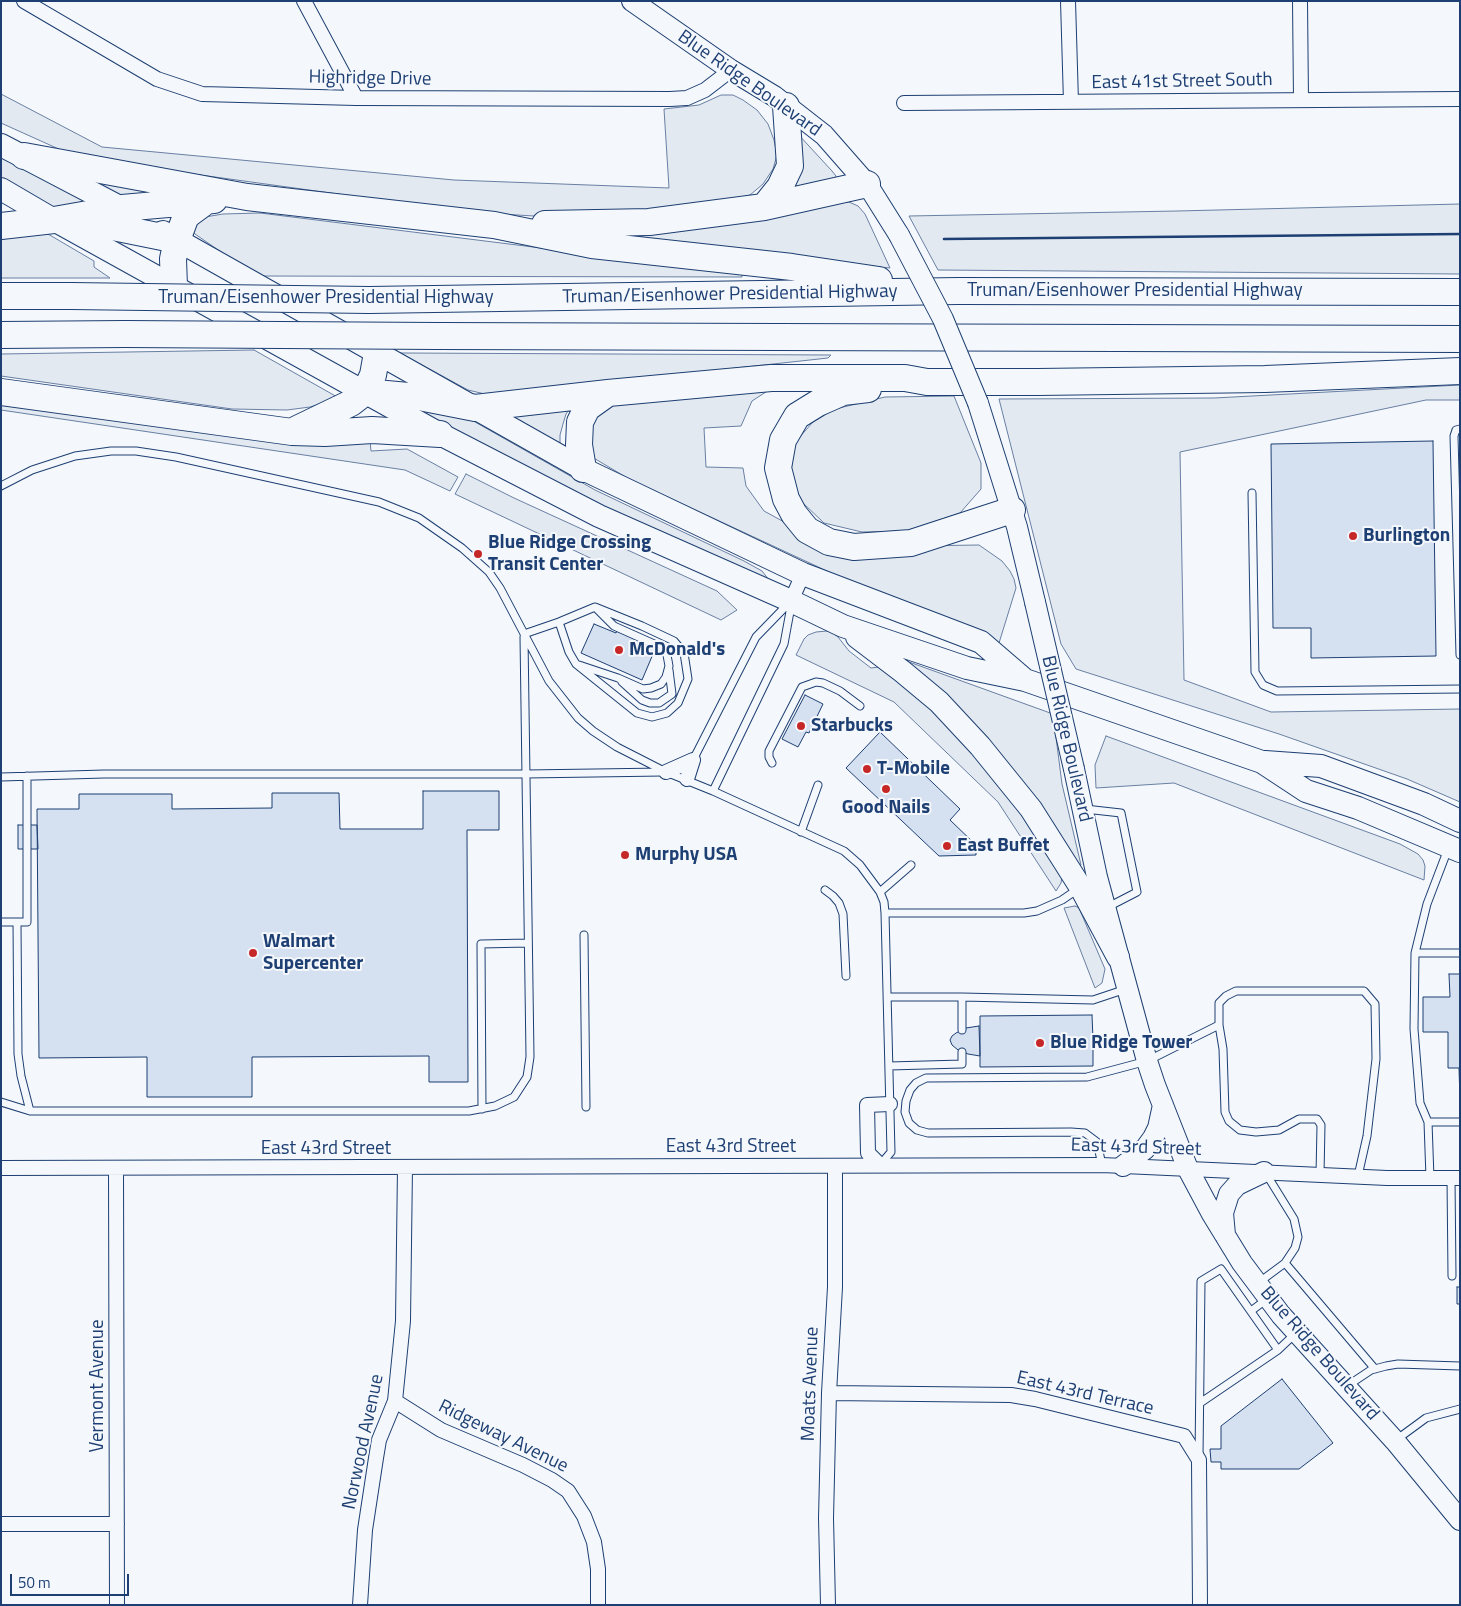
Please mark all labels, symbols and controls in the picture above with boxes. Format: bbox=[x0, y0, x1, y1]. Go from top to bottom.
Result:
street label: Blue Ridge Boulevard bbox=[673, 26, 825, 142]
street label: Highridge Drive bbox=[308, 67, 432, 91]
street label: East 41st Street South bbox=[1091, 69, 1273, 95]
street label: Truman/Eisenhower Presidential Highway bbox=[967, 280, 1303, 302]
street label: Truman/Eisenhower Presidential Highway bbox=[562, 281, 898, 309]
street label: Truman/Eisenhower Presidential Highway bbox=[158, 287, 494, 309]
place label: Burlington bbox=[1363, 525, 1450, 547]
marker: Burlington bbox=[1347, 530, 1359, 542]
place label: Blue Ridge Crossing Transit Center bbox=[488, 532, 651, 576]
marker: Blue Ridge Crossing Transit Center bbox=[472, 548, 484, 560]
place label: McDonald's bbox=[629, 639, 725, 661]
marker: McDonald's bbox=[613, 644, 625, 656]
street label: Blue Ridge Boulevard bbox=[1036, 654, 1096, 824]
place label: Starbucks bbox=[811, 715, 893, 737]
marker: Starbucks bbox=[795, 720, 807, 732]
place label: T-Mobile bbox=[877, 758, 950, 780]
marker: T-Mobile bbox=[861, 763, 873, 775]
marker: Good Nails bbox=[880, 783, 892, 795]
place label: Good Nails bbox=[842, 797, 930, 819]
place label: East Buffet bbox=[957, 835, 1049, 857]
marker: East Buffet bbox=[941, 840, 953, 852]
place label: Murphy USA bbox=[635, 844, 737, 866]
marker: Murphy USA bbox=[619, 849, 631, 861]
place label: Walmart Supercenter bbox=[263, 931, 363, 975]
marker: Walmart Supercenter bbox=[247, 947, 259, 959]
place label: Blue Ridge Tower bbox=[1050, 1032, 1192, 1054]
marker: Blue Ridge Tower bbox=[1034, 1037, 1046, 1049]
street label: East 43rd Street bbox=[1070, 1134, 1202, 1162]
street label: East 43rd Street bbox=[666, 1136, 796, 1158]
street label: East 43rd Street bbox=[261, 1138, 391, 1160]
street label: Blue Ridge Boulevard bbox=[1255, 1282, 1383, 1426]
street label: Vermont Avenue bbox=[87, 1320, 109, 1452]
street label: Moats Avenue bbox=[798, 1326, 824, 1442]
street label: East 43rd Terrace bbox=[1014, 1367, 1156, 1421]
street label: Norwood Avenue bbox=[339, 1372, 389, 1512]
street label: Ridgeway Avenue bbox=[434, 1396, 572, 1478]
scale bar bbox=[12, 1564, 131, 1596]
text: 50 m bbox=[18, 1571, 51, 1594]

